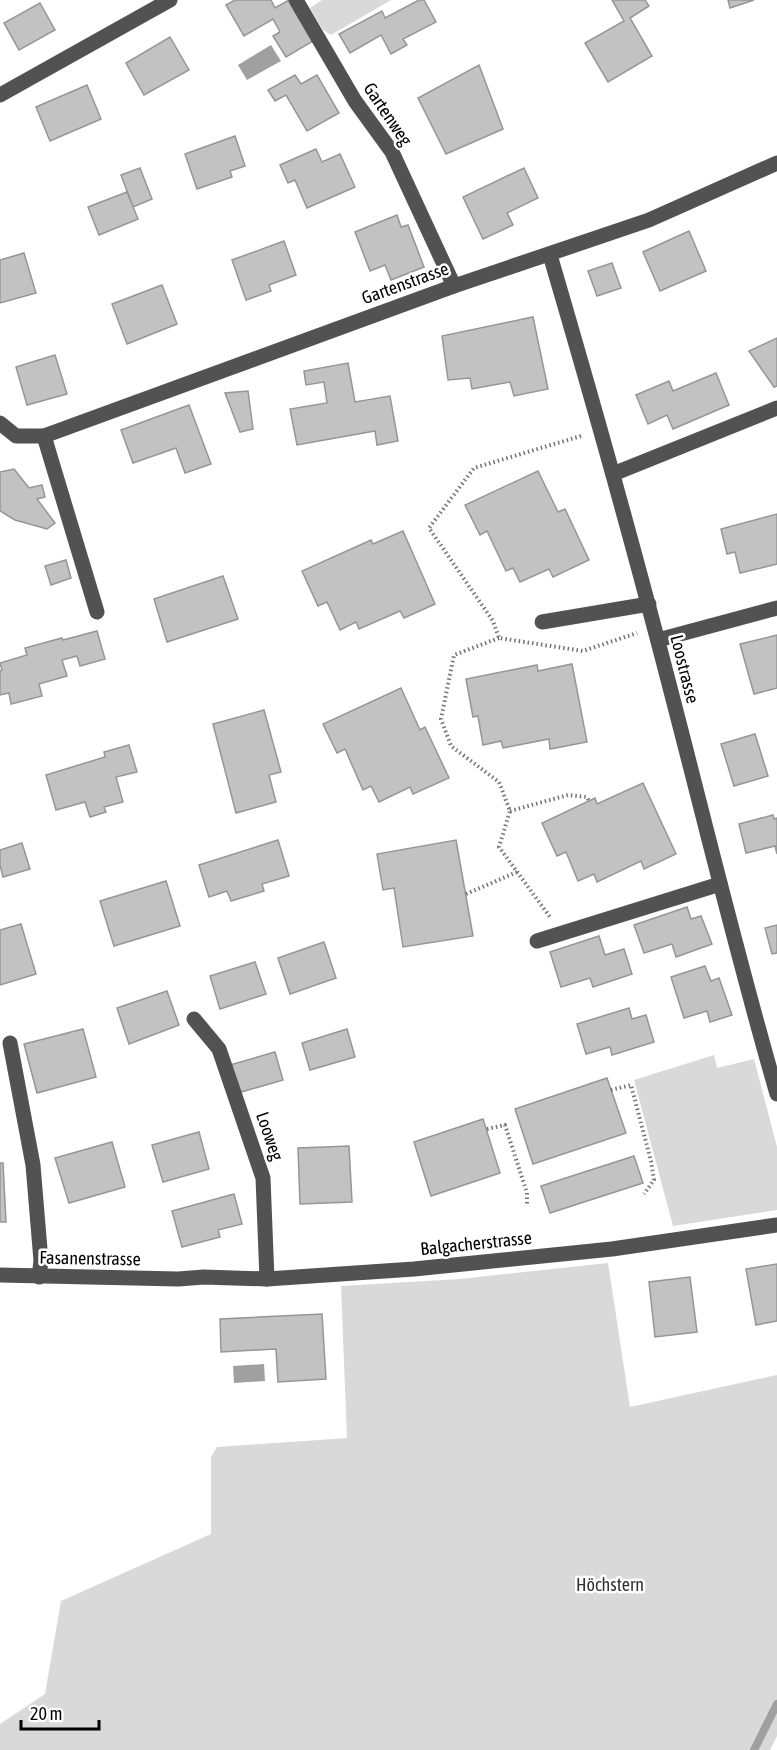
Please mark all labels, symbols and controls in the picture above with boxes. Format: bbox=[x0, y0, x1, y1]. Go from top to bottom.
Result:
street label: Gartenweg bbox=[359, 79, 417, 150]
street label: Gartenstrasse bbox=[359, 258, 451, 308]
street label: Loostrasse bbox=[666, 633, 704, 705]
street label: Looweg bbox=[252, 1109, 288, 1163]
street label: Balgacherstrasse bbox=[419, 1227, 533, 1259]
street label: Fasanenstrasse bbox=[39, 1247, 141, 1269]
park label: Höchstern bbox=[576, 1574, 644, 1595]
scale bar bbox=[21, 1693, 99, 1731]
text: 20 m bbox=[30, 1703, 62, 1724]

